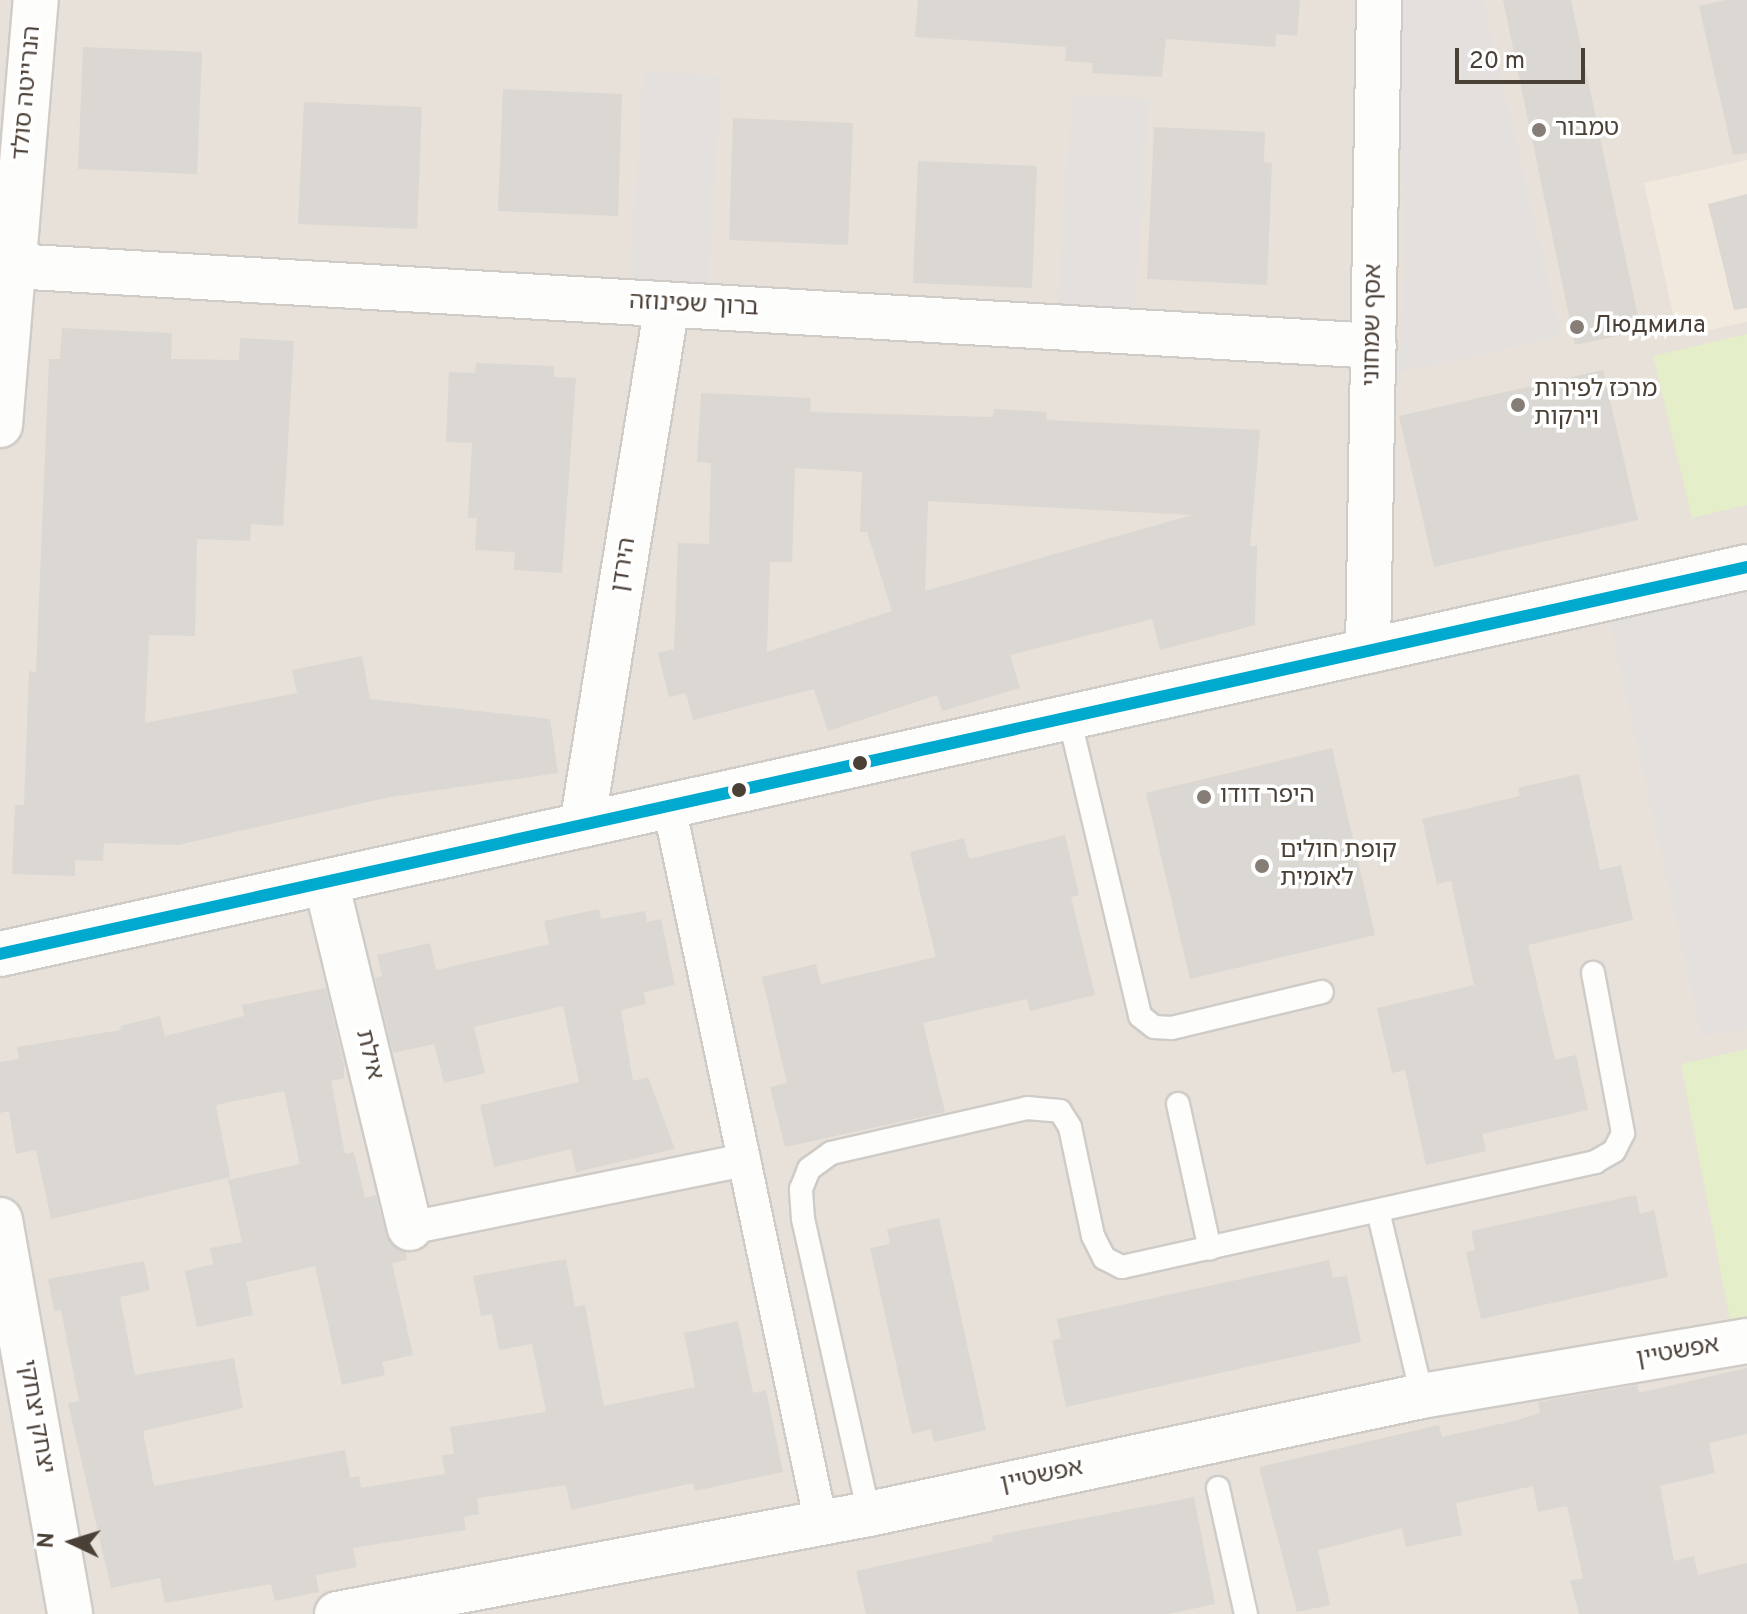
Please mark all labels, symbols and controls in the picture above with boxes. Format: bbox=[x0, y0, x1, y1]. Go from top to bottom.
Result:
street label: הנרייטה סולד bbox=[8, 25, 48, 161]
scale bar bbox=[1459, 32, 1589, 82]
text: 20 m bbox=[1469, 47, 1525, 77]
place label: טמבור bbox=[1555, 116, 1619, 144]
marker: טמבור bbox=[1530, 121, 1548, 139]
street label: אסף שמחוני bbox=[1359, 263, 1389, 387]
street label: ברוך שפינוזה bbox=[628, 288, 760, 324]
place label: Людмила bbox=[1593, 313, 1706, 341]
marker: Людмила bbox=[1568, 318, 1586, 336]
place label: מרכז לפירות וירקות bbox=[1534, 377, 1657, 433]
marker: מרכז לפירות וירקות bbox=[1509, 396, 1527, 414]
street label: הירדן bbox=[606, 536, 644, 594]
unlabelled marker bbox=[852, 755, 868, 771]
unlabelled marker bbox=[731, 782, 747, 798]
place label: היפר דודו bbox=[1220, 783, 1315, 811]
marker: היפר דודו bbox=[1195, 788, 1213, 806]
place label: קופת חולים לאומית bbox=[1280, 838, 1397, 894]
marker: קופת חולים לאומית bbox=[1251, 855, 1273, 877]
street label: אילת bbox=[348, 1027, 388, 1083]
street label: אפשטיין bbox=[1634, 1332, 1722, 1374]
street label: יצחק יצחקי bbox=[11, 1358, 59, 1476]
street label: אפשטיין bbox=[998, 1454, 1086, 1500]
north arrow bbox=[32, 1502, 112, 1582]
text: N bbox=[34, 1531, 62, 1549]

